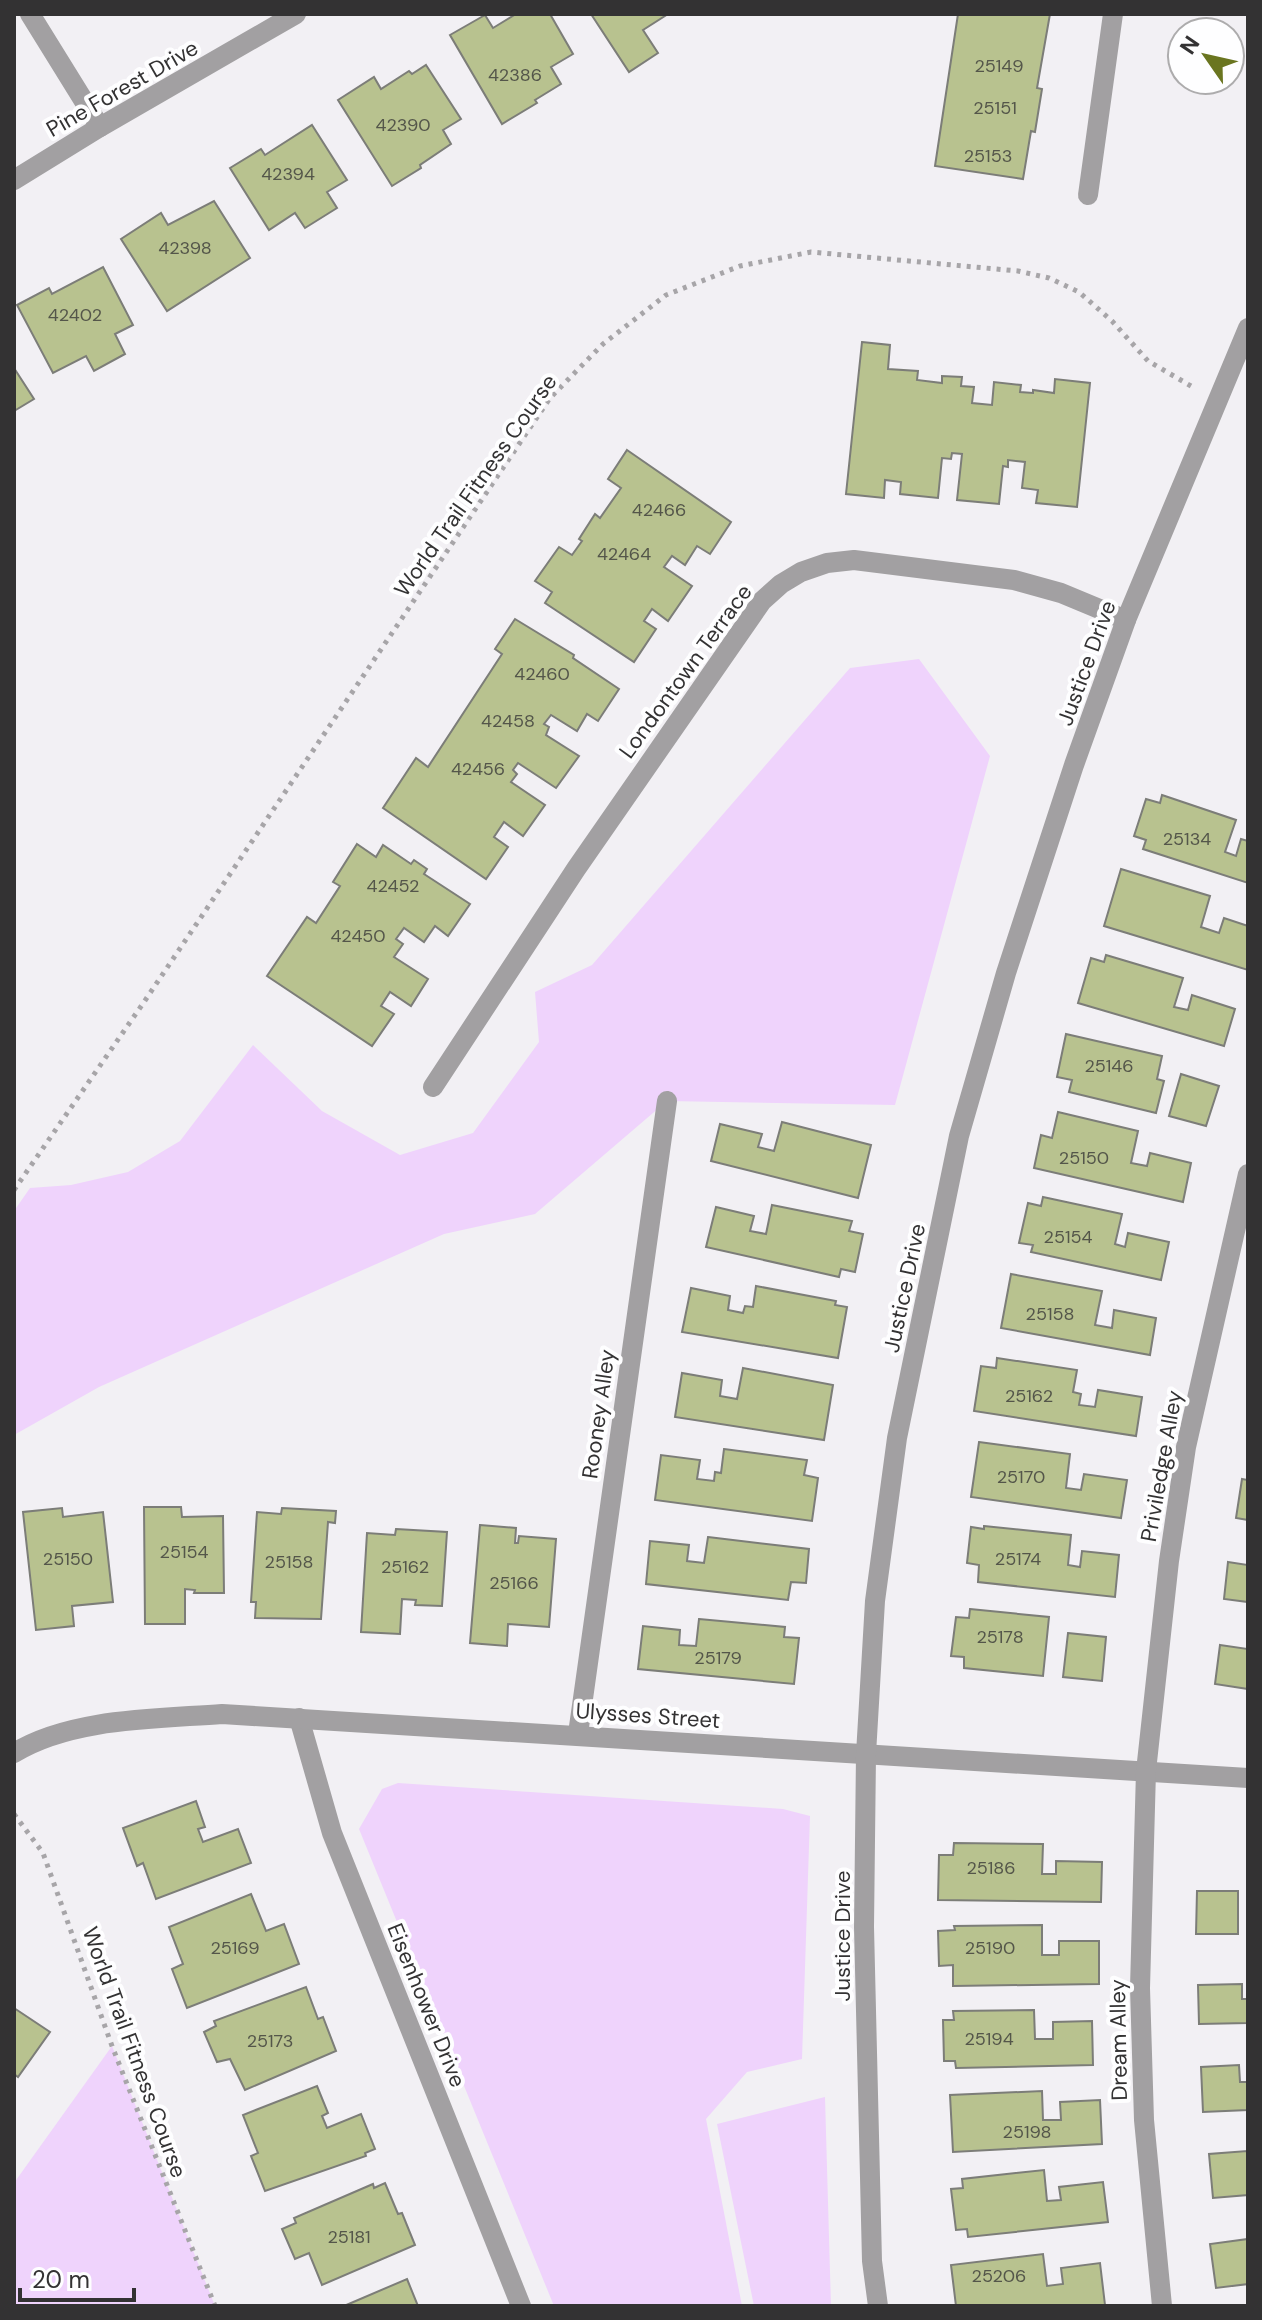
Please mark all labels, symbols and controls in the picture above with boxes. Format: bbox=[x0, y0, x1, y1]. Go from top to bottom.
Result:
north arrow bbox=[1166, 16, 1246, 96]
text: N bbox=[1173, 30, 1206, 60]
street label: Pine Forest Drive bbox=[41, 33, 203, 144]
house number: 25149 bbox=[974, 54, 1024, 78]
house number: 42386 bbox=[488, 63, 542, 87]
house number: 25151 bbox=[973, 96, 1017, 120]
house number: 42390 bbox=[375, 113, 431, 137]
house number: 25153 bbox=[964, 144, 1012, 168]
house number: 42394 bbox=[261, 162, 315, 186]
house number: 42398 bbox=[158, 236, 212, 260]
house number: 42402 bbox=[48, 303, 102, 327]
street label: World Trail Fitness Course bbox=[388, 368, 563, 602]
house number: 42466 bbox=[632, 498, 686, 522]
house number: 42464 bbox=[597, 542, 651, 566]
street label: Londontown Terrace bbox=[612, 578, 758, 764]
street label: Justice Drive bbox=[1050, 597, 1123, 730]
house number: 42460 bbox=[514, 662, 570, 686]
house number: 42458 bbox=[481, 709, 535, 733]
house number: 42456 bbox=[451, 757, 505, 781]
house number: 25134 bbox=[1163, 827, 1211, 851]
house number: 42452 bbox=[367, 874, 419, 898]
house number: 42450 bbox=[330, 924, 386, 948]
house number: 25146 bbox=[1084, 1054, 1134, 1078]
house number: 25150 bbox=[1059, 1146, 1109, 1170]
street label: Justice Drive bbox=[877, 1221, 932, 1355]
house number: 25154 bbox=[1044, 1225, 1093, 1249]
house number: 25158 bbox=[1026, 1302, 1074, 1326]
street label: Rooney Alley bbox=[575, 1348, 622, 1480]
house number: 25162 bbox=[1005, 1384, 1053, 1408]
street label: Priviledge Alley bbox=[1134, 1388, 1189, 1544]
house number: 25170 bbox=[997, 1465, 1045, 1489]
house number: 25154 bbox=[160, 1540, 209, 1564]
house number: 25150 bbox=[43, 1547, 93, 1571]
house number: 25174 bbox=[995, 1547, 1041, 1571]
house number: 25158 bbox=[265, 1550, 313, 1574]
house number: 25162 bbox=[381, 1555, 429, 1579]
house number: 25166 bbox=[489, 1571, 539, 1595]
house number: 25178 bbox=[976, 1625, 1024, 1649]
house number: 25179 bbox=[694, 1646, 742, 1670]
street label: Ulysses Street bbox=[575, 1696, 721, 1735]
house number: 25186 bbox=[966, 1856, 1016, 1880]
street label: Justice Drive bbox=[828, 1870, 857, 2002]
street label: Eisenhower Drive bbox=[380, 1919, 473, 2091]
street label: World Trail Fitness Course bbox=[76, 1923, 193, 2182]
house number: 25169 bbox=[210, 1936, 260, 1960]
house number: 25190 bbox=[965, 1936, 1015, 1960]
street label: Dream Alley bbox=[1103, 1979, 1134, 2101]
house number: 25194 bbox=[964, 2027, 1014, 2051]
house number: 25173 bbox=[247, 2029, 293, 2053]
house number: 25198 bbox=[1003, 2120, 1051, 2144]
house number: 25181 bbox=[327, 2225, 371, 2249]
scale bar bbox=[20, 2252, 134, 2302]
text: 20 m bbox=[32, 2264, 90, 2295]
house number: 25206 bbox=[972, 2264, 1026, 2288]

